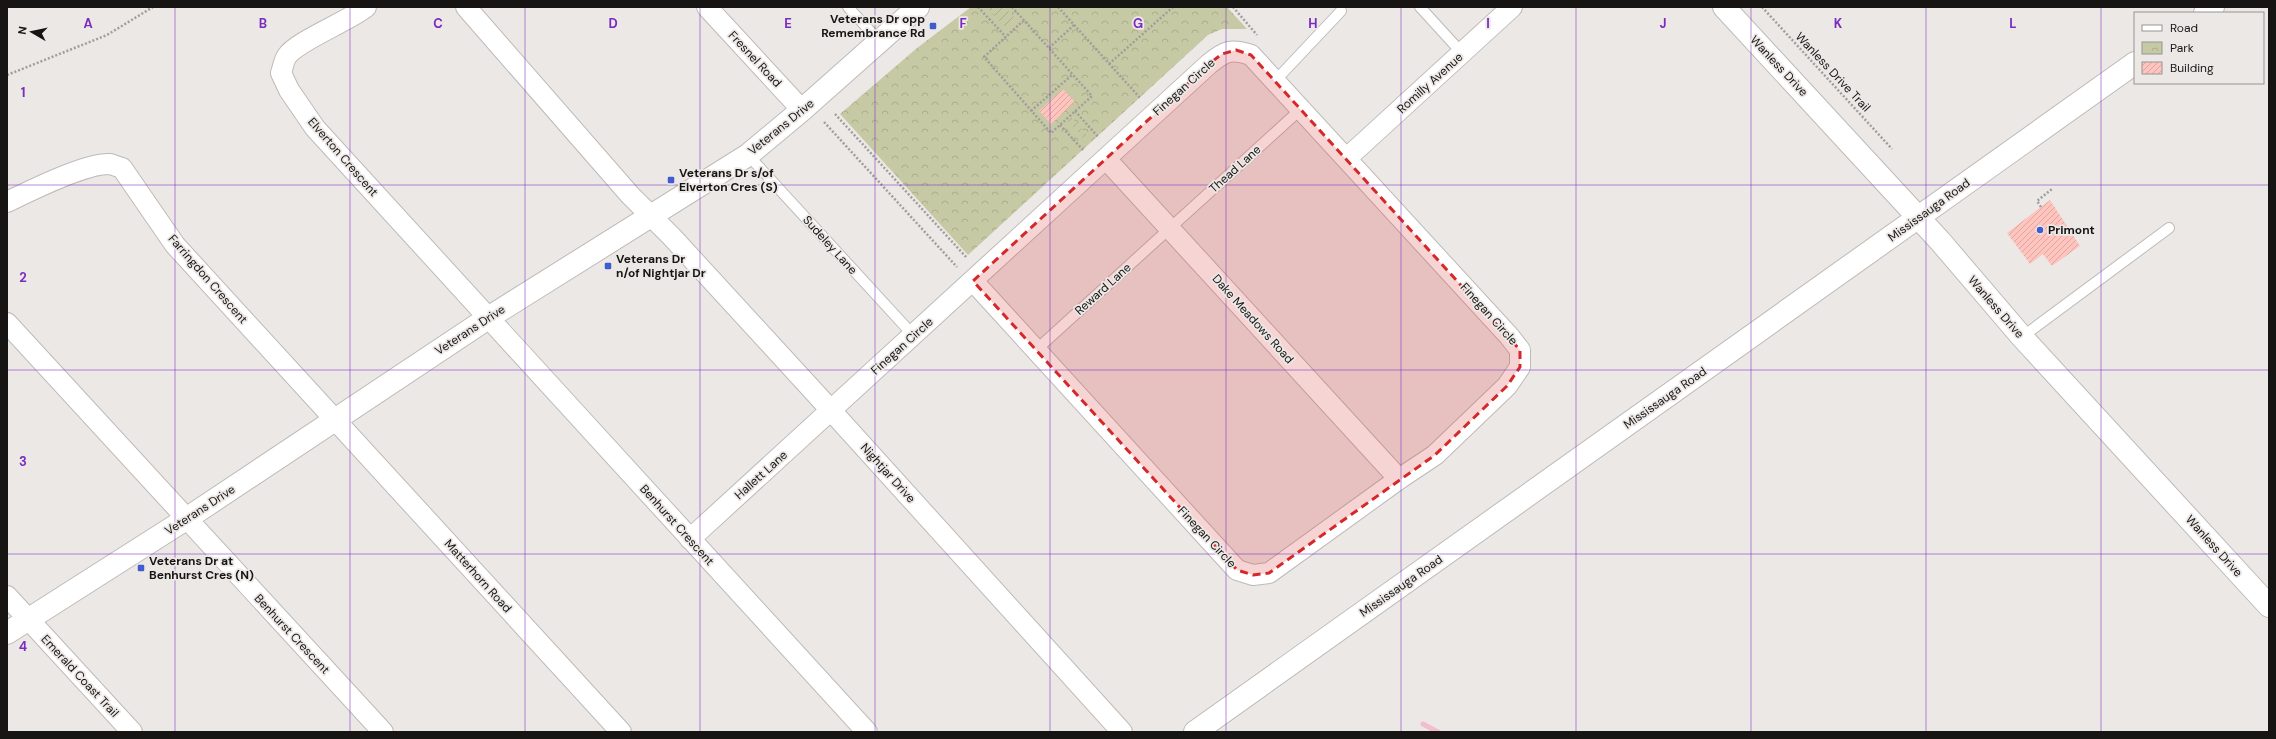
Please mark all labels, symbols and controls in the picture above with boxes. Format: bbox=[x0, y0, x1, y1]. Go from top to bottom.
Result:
place label: Veterans Dr opp Remembrance Rd bbox=[821, 11, 925, 41]
north arrow bbox=[12, 12, 52, 52]
legend bbox=[2134, 12, 2264, 84]
text: A bbox=[83, 15, 93, 32]
text: B bbox=[259, 15, 267, 32]
text: C bbox=[433, 15, 443, 32]
text: D bbox=[608, 15, 618, 32]
text: E bbox=[784, 15, 792, 32]
text: F bbox=[959, 15, 967, 32]
text: G bbox=[1133, 15, 1143, 32]
text: H bbox=[1308, 15, 1318, 32]
text: I bbox=[1486, 15, 1490, 32]
text: J bbox=[1659, 15, 1667, 32]
text: K bbox=[1834, 15, 1843, 32]
text: L bbox=[2009, 15, 2017, 32]
text: Road bbox=[2170, 20, 2198, 36]
marker: Veterans Dr opp Remembrance Rd bbox=[928, 21, 938, 31]
text: N bbox=[15, 25, 30, 35]
street label: Fresnel Road bbox=[725, 28, 785, 90]
street label: Wanless Drive Trail bbox=[1792, 29, 1874, 115]
street label: Wanless Drive bbox=[1747, 32, 1811, 100]
text: Park bbox=[2170, 40, 2194, 56]
street label: Romilly Avenue bbox=[1394, 49, 1466, 117]
street label: Finegan Circle bbox=[1150, 55, 1219, 119]
text: Building bbox=[2170, 60, 2214, 76]
text: 1 bbox=[21, 84, 25, 101]
street label: Veterans Drive bbox=[745, 95, 818, 159]
street label: Elverton Crescent bbox=[304, 114, 382, 200]
street label: Thead Lane bbox=[1206, 141, 1264, 196]
place label: Veterans Dr s/of Elverton Cres (S) bbox=[679, 165, 778, 195]
marker: Veterans Dr s/of Elverton Cres (S) bbox=[666, 175, 676, 185]
street label: Mississauga Road bbox=[1885, 175, 1973, 245]
street label: Sudeley Lane bbox=[799, 212, 861, 278]
place label: Primont bbox=[2048, 222, 2095, 238]
marker: Primont bbox=[2035, 225, 2045, 235]
street label: Farringdon Crescent bbox=[165, 231, 251, 327]
place label: Veterans Dr n/of Nightjar Dr bbox=[616, 251, 706, 281]
street label: Reward Lane bbox=[1072, 259, 1135, 318]
marker: Veterans Dr n/of Nightjar Dr bbox=[603, 261, 613, 271]
text: 2 bbox=[19, 269, 27, 286]
street label: Dake Meadows Road bbox=[1209, 271, 1297, 367]
street label: Wanless Drive bbox=[1965, 272, 2028, 342]
street label: Finegan Circle bbox=[1457, 280, 1521, 349]
street label: Veterans Drive bbox=[432, 301, 508, 359]
street label: Finegan Circle bbox=[868, 314, 937, 378]
street label: Mississauga Road bbox=[1620, 363, 1710, 433]
street label: Nightjar Drive bbox=[857, 440, 919, 506]
street label: Hallett Lane bbox=[731, 447, 791, 503]
text: 3 bbox=[19, 453, 27, 470]
street label: Veterans Drive bbox=[162, 481, 238, 539]
street label: Benhurst Crescent bbox=[636, 481, 718, 569]
street label: Finegan Circle bbox=[1174, 503, 1240, 571]
street label: Wanless Drive bbox=[2182, 512, 2246, 580]
street label: Matterhorn Road bbox=[441, 536, 515, 616]
street label: Mississauga Road bbox=[1356, 551, 1446, 621]
place label: Veterans Dr at Benhurst Cres (N) bbox=[149, 553, 254, 583]
marker: Veterans Dr at Benhurst Cres (N) bbox=[136, 563, 146, 573]
street label: Benhurst Crescent bbox=[251, 591, 333, 678]
street label: Emerald Coast Trail bbox=[38, 631, 122, 721]
text: 4 bbox=[19, 638, 27, 655]

